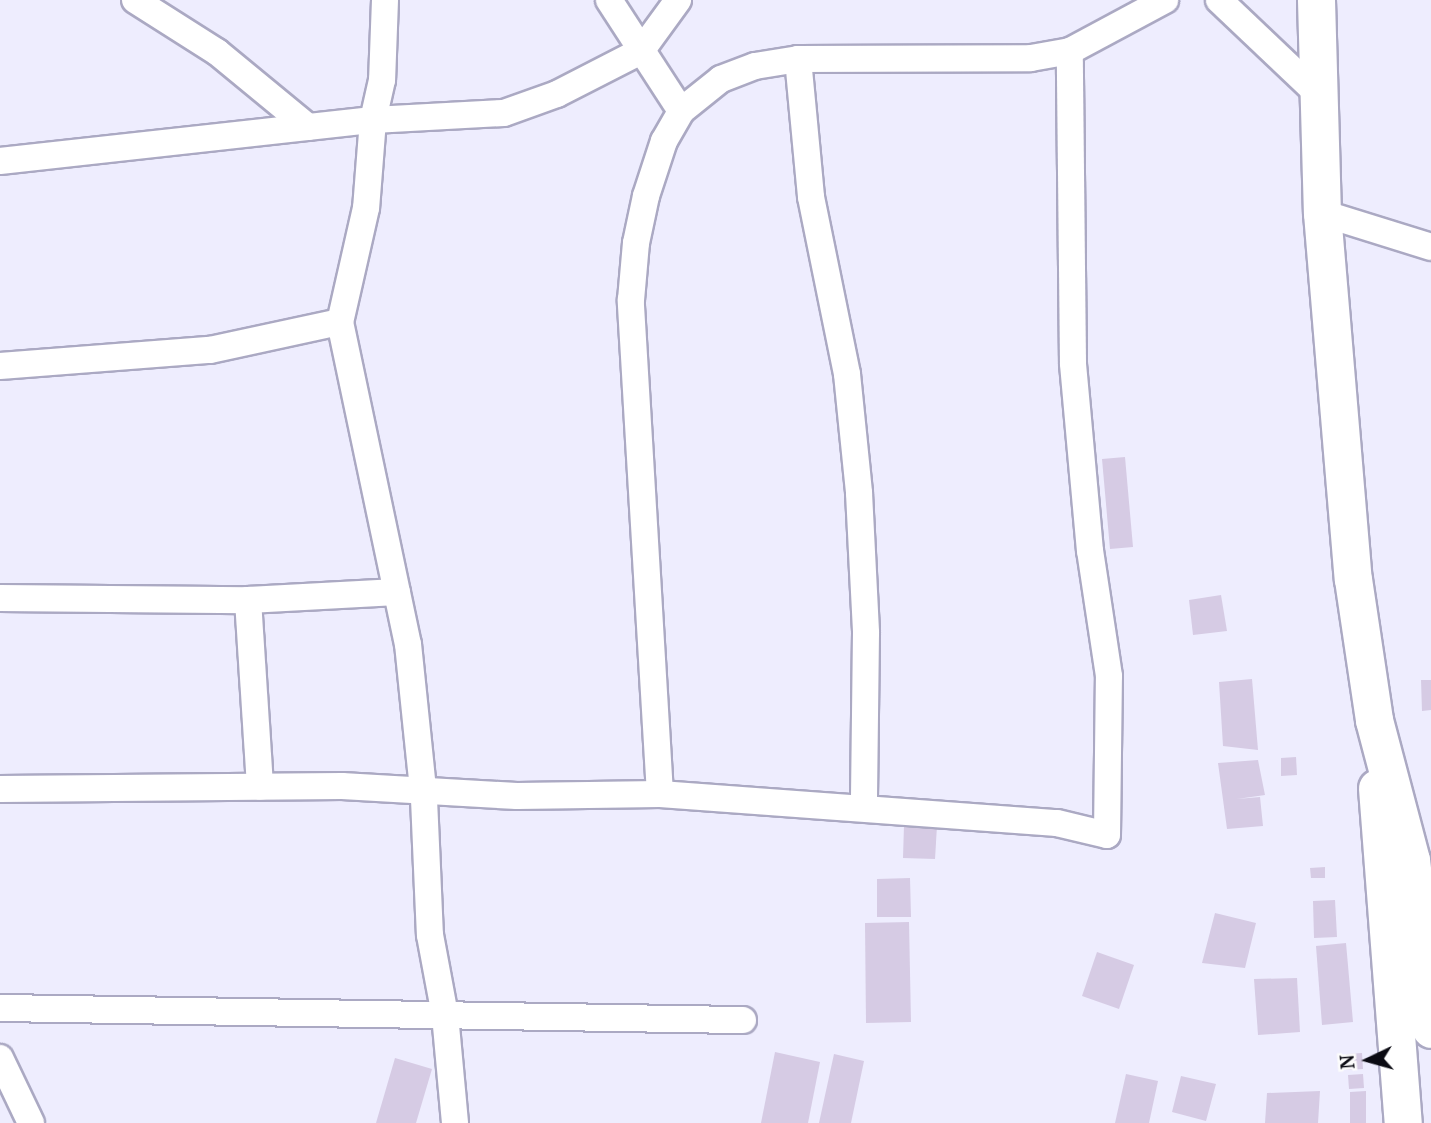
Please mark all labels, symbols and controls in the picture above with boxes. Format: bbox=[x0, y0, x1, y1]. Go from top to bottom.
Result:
north arrow bbox=[1333, 1025, 1403, 1095]
text: N bbox=[1334, 1054, 1360, 1070]

